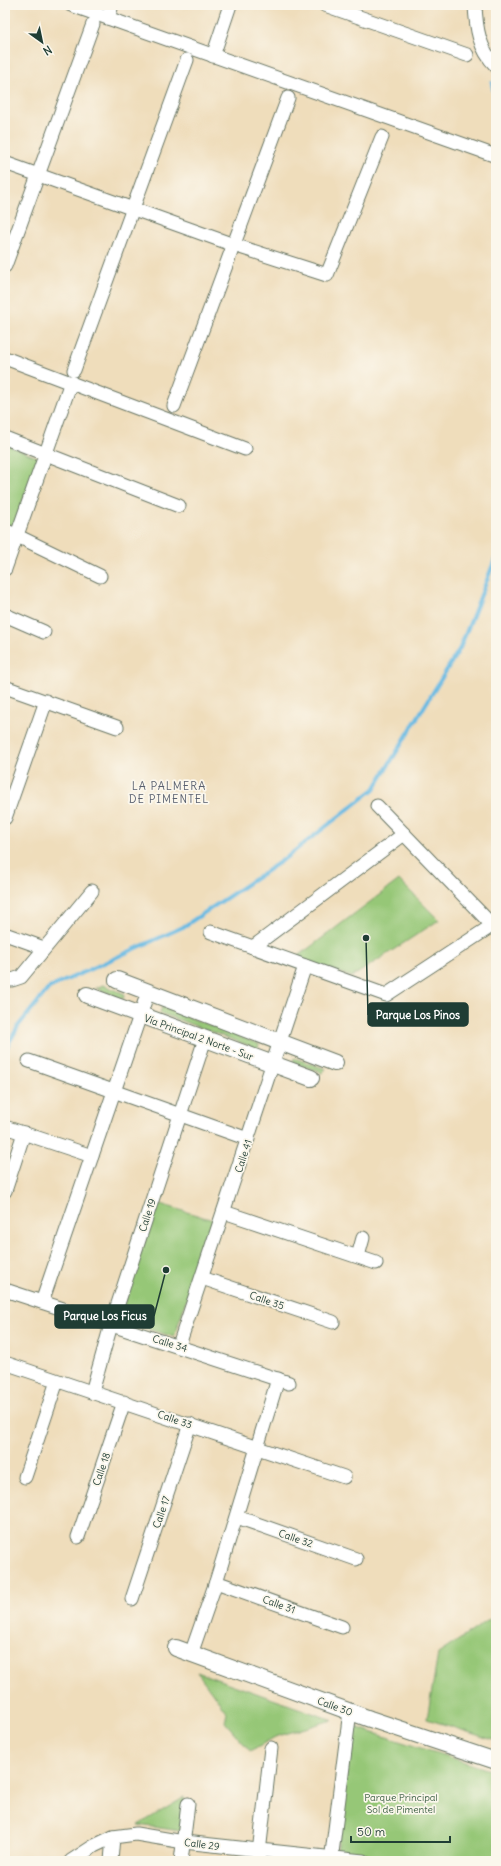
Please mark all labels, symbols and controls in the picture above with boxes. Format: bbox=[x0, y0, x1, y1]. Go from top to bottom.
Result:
north arrow bbox=[22, 22, 62, 62]
text: N bbox=[40, 42, 54, 58]
district label: LA PALMERA DE PIMENTEL bbox=[129, 779, 209, 806]
callout: Parque Los Pinos bbox=[368, 1003, 468, 1026]
text: Parque Los Pinos bbox=[376, 1008, 460, 1023]
street label: Vía Principal 2 Norte - Sur bbox=[142, 1012, 255, 1063]
street label: Calle 41 bbox=[232, 1138, 255, 1174]
street label: Calle 19 bbox=[136, 1197, 159, 1233]
street label: Calle 35 bbox=[248, 1288, 286, 1313]
callout: Parque Los Ficus bbox=[55, 1305, 154, 1328]
text: Parque Los Ficus bbox=[63, 1309, 147, 1324]
street label: Calle 34 bbox=[151, 1332, 189, 1355]
street label: Calle 33 bbox=[156, 1407, 194, 1432]
street label: Calle 18 bbox=[90, 1451, 113, 1487]
street label: Calle 17 bbox=[150, 1494, 173, 1530]
street label: Calle 32 bbox=[277, 1527, 315, 1551]
street label: Calle 31 bbox=[261, 1593, 297, 1616]
street label: Calle 30 bbox=[315, 1694, 354, 1719]
park label: Parque Principal Sol de Pimentel bbox=[364, 1791, 438, 1816]
scale bar bbox=[351, 1818, 450, 1844]
text: 50 m bbox=[357, 1824, 386, 1839]
street label: Calle 29 bbox=[183, 1836, 221, 1853]

